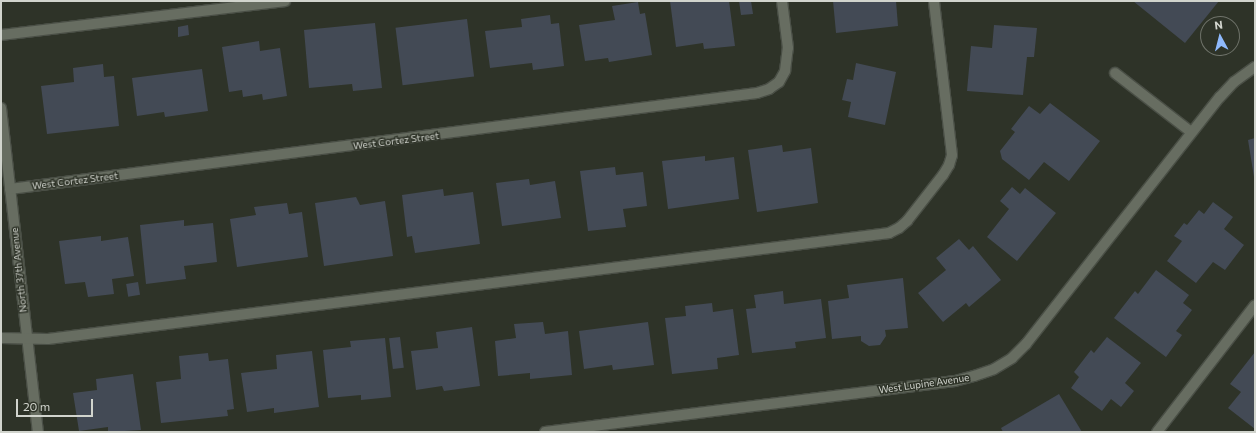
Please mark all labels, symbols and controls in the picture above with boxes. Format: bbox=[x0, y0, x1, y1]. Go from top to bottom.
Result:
north arrow bbox=[1200, 16, 1240, 56]
text: N bbox=[1214, 18, 1223, 32]
street label: West Cortez Street bbox=[352, 130, 440, 152]
street label: West Cortez Street bbox=[31, 170, 119, 192]
street label: North 37th Avenue bbox=[9, 227, 29, 313]
street label: West Lupine Avenue bbox=[878, 372, 970, 396]
scale bar bbox=[18, 391, 95, 417]
text: 20 m bbox=[23, 399, 50, 413]

